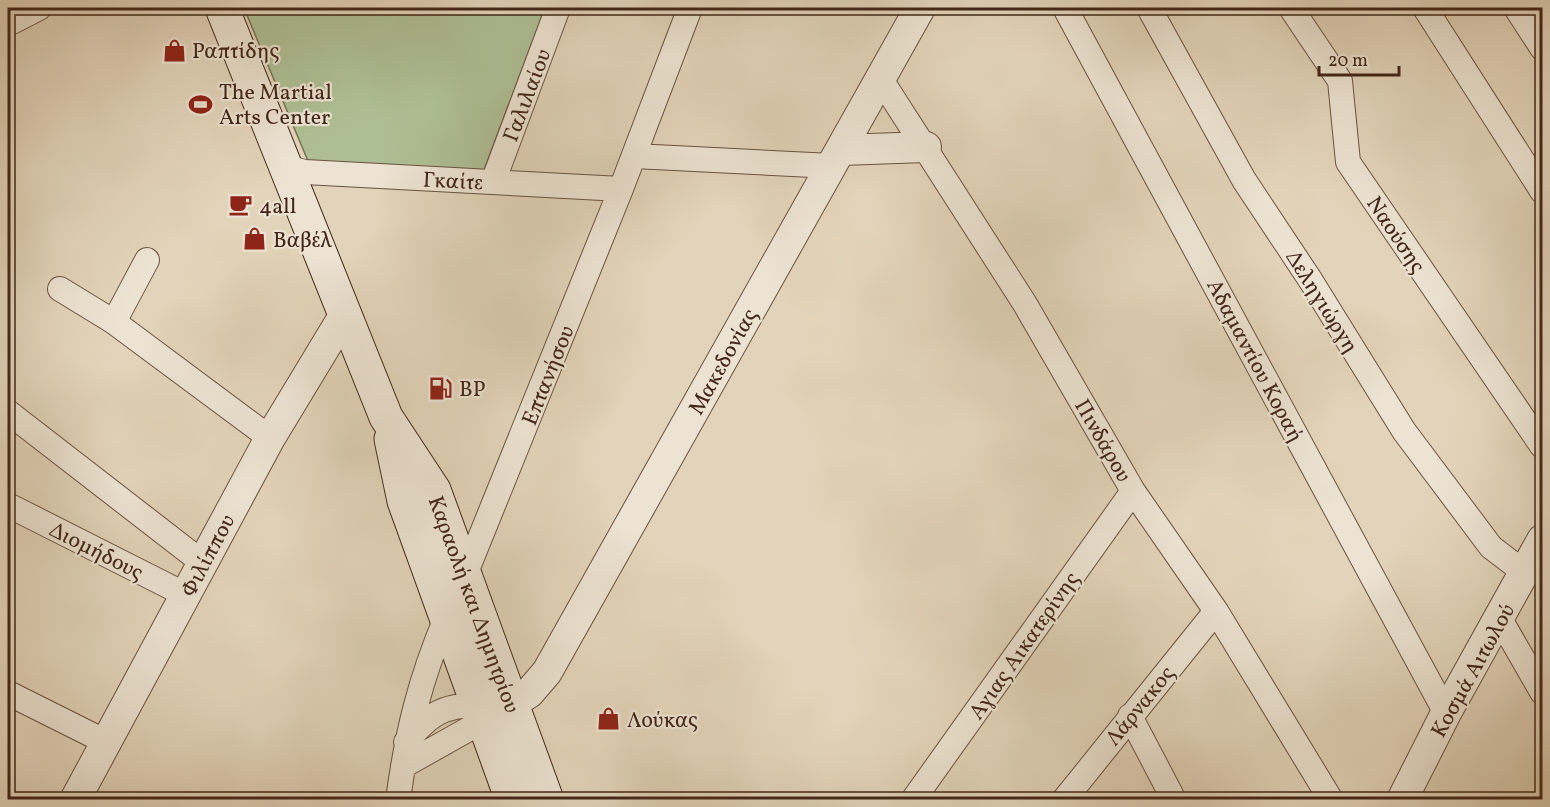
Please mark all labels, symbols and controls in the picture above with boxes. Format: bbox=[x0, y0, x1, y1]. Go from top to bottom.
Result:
shop icon: Ραπτίδης bbox=[161, 37, 187, 63]
place label: Ραπτίδης bbox=[192, 37, 279, 68]
scale bar bbox=[1319, 39, 1398, 77]
street label: Γαλιλαίου bbox=[496, 45, 560, 147]
text: 20 m bbox=[1328, 49, 1368, 74]
place label: The Martial Arts Center bbox=[219, 78, 332, 134]
sports icon: The Martial Arts Center bbox=[188, 91, 214, 117]
street label: Γκαίτε bbox=[422, 165, 484, 200]
street label: Ναούσης bbox=[1358, 191, 1432, 280]
cafe icon: 4all bbox=[228, 192, 254, 218]
place label: 4all bbox=[259, 192, 296, 223]
shop icon: Βαβέλ bbox=[242, 226, 268, 252]
place label: Βαβέλ bbox=[273, 226, 332, 257]
street label: Δεληγιώργη bbox=[1277, 245, 1365, 360]
street label: Αδαμαντίου Κοραή bbox=[1198, 274, 1310, 448]
street label: Μακεδονίας bbox=[682, 303, 766, 421]
street label: Επτανήσου bbox=[515, 321, 583, 431]
fuel station icon: BP bbox=[428, 375, 454, 401]
place label: BP bbox=[459, 375, 486, 406]
street label: Πινδάρου bbox=[1066, 394, 1138, 488]
street label: Καραολή και Δημητρίου bbox=[419, 492, 526, 718]
street label: Φιλίππου bbox=[174, 509, 244, 603]
street label: Διομήδους bbox=[43, 515, 148, 589]
street label: Αγιας Αικατερίνης bbox=[962, 566, 1088, 727]
street label: Κοσμά Αιτωλού bbox=[1424, 598, 1524, 744]
street label: Λάρνακος bbox=[1099, 660, 1183, 753]
shop icon: Λούκας bbox=[596, 706, 622, 732]
place label: Λούκας bbox=[627, 706, 698, 737]

